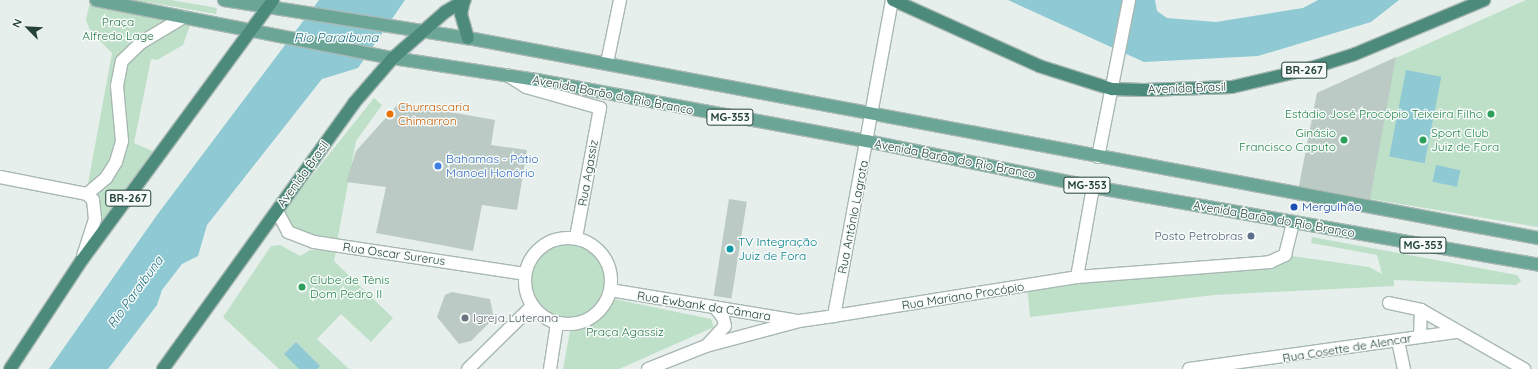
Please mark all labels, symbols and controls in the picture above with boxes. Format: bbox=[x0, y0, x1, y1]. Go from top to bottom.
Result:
north arrow bbox=[8, 8, 48, 48]
park label: Praça Alfredo Lage bbox=[82, 15, 154, 43]
text: N bbox=[9, 17, 25, 30]
water label: Rio Paraibuna bbox=[294, 29, 378, 45]
road number: BR-267 bbox=[1281, 61, 1327, 79]
street label: Avenida Barão do Rio Branco bbox=[531, 72, 695, 118]
street label: Avenida Brasil bbox=[1148, 79, 1226, 97]
place label: Churrascaria Chimarron bbox=[398, 100, 469, 128]
place label: Estádio José Procópio Teixeira Filho bbox=[1285, 107, 1483, 121]
road number: MG-353 bbox=[706, 108, 754, 126]
marker: Churrascaria Chimarron bbox=[385, 109, 395, 119]
marker: Estádio José Procópio Teixeira Filho bbox=[1486, 109, 1496, 119]
place label: Ginásio Francisco Caputo bbox=[1239, 126, 1336, 154]
place label: Sport Club Juiz de Fora bbox=[1431, 126, 1499, 154]
marker: Ginásio Francisco Caputo bbox=[1339, 135, 1349, 145]
marker: Sport Club Juiz de Fora bbox=[1418, 135, 1428, 145]
street label: Avenida Barão do Rio Branco bbox=[873, 136, 1037, 182]
street label: Avenida Brasil bbox=[274, 138, 332, 210]
street label: Rua Agassiz bbox=[575, 139, 601, 207]
place label: Bahamas - Pátio Manoel Honório bbox=[446, 152, 538, 180]
street label: Rua Antônio Lagrota bbox=[835, 159, 871, 275]
marker: Bahamas - Pátio Manoel Honório bbox=[433, 161, 443, 171]
road number: MG-353 bbox=[1063, 176, 1111, 194]
road number: BR-267 bbox=[105, 189, 151, 207]
street label: Avenida Barão do Rio Branco bbox=[1192, 198, 1356, 240]
place label: Mergulhão bbox=[1302, 200, 1361, 214]
marker: Mergulhão bbox=[1289, 202, 1299, 212]
place label: Posto Petrobras bbox=[1154, 229, 1243, 243]
marker: Posto Petrobras bbox=[1246, 231, 1256, 241]
place label: TV Integração Juiz de Fora bbox=[738, 235, 817, 263]
road number: MG-353 bbox=[1399, 236, 1447, 254]
street label: Rua Oscar Surerus bbox=[342, 240, 446, 268]
marker: TV Integração Juiz de Fora bbox=[725, 244, 735, 254]
water label: Rio Paraibuna bbox=[104, 253, 166, 331]
place label: Clube de Tênis Dom Pedro II bbox=[310, 273, 390, 301]
street label: Rua Mariano Procópio bbox=[901, 279, 1025, 313]
marker: Clube de Tênis Dom Pedro II bbox=[297, 282, 307, 292]
street label: Rua Ewbank da Câmara bbox=[636, 288, 772, 324]
place label: Igreja Luterana bbox=[473, 311, 558, 325]
marker: Igreja Luterana bbox=[460, 313, 470, 323]
park label: Praça Agassiz bbox=[586, 325, 664, 339]
street label: Rua Cosette de Alencar bbox=[1281, 331, 1413, 365]

